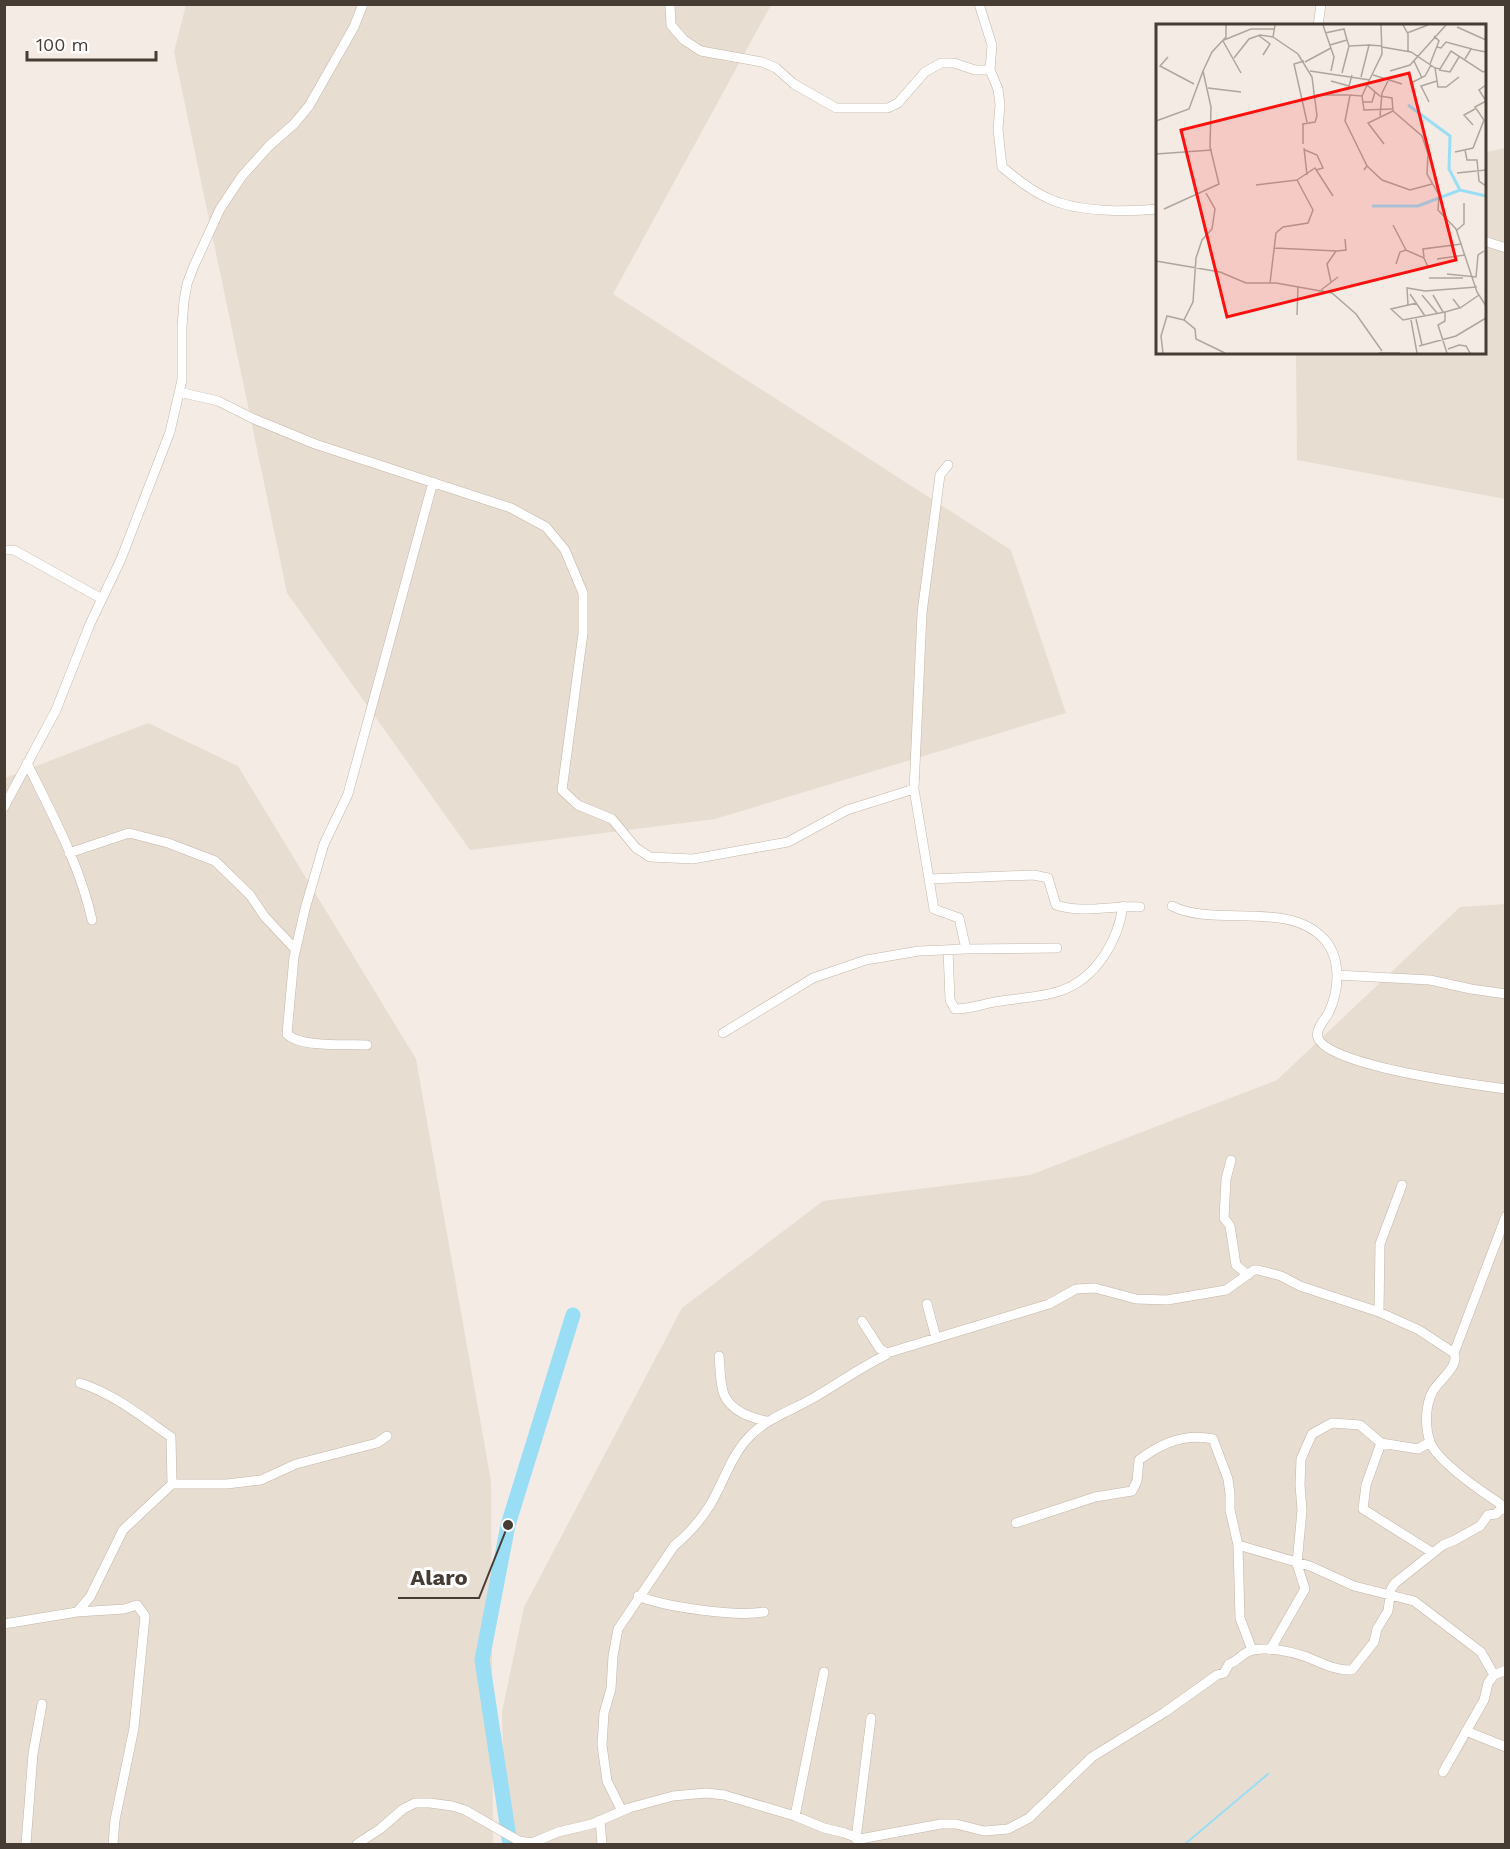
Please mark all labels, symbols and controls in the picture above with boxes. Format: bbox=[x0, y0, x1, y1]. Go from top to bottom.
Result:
scale bar bbox=[27, 24, 156, 62]
inset map bbox=[1156, 24, 1486, 354]
text: 100 m bbox=[36, 34, 89, 55]
callout: Alaro bbox=[398, 1558, 479, 1598]
text: Alaro bbox=[410, 1565, 468, 1590]

